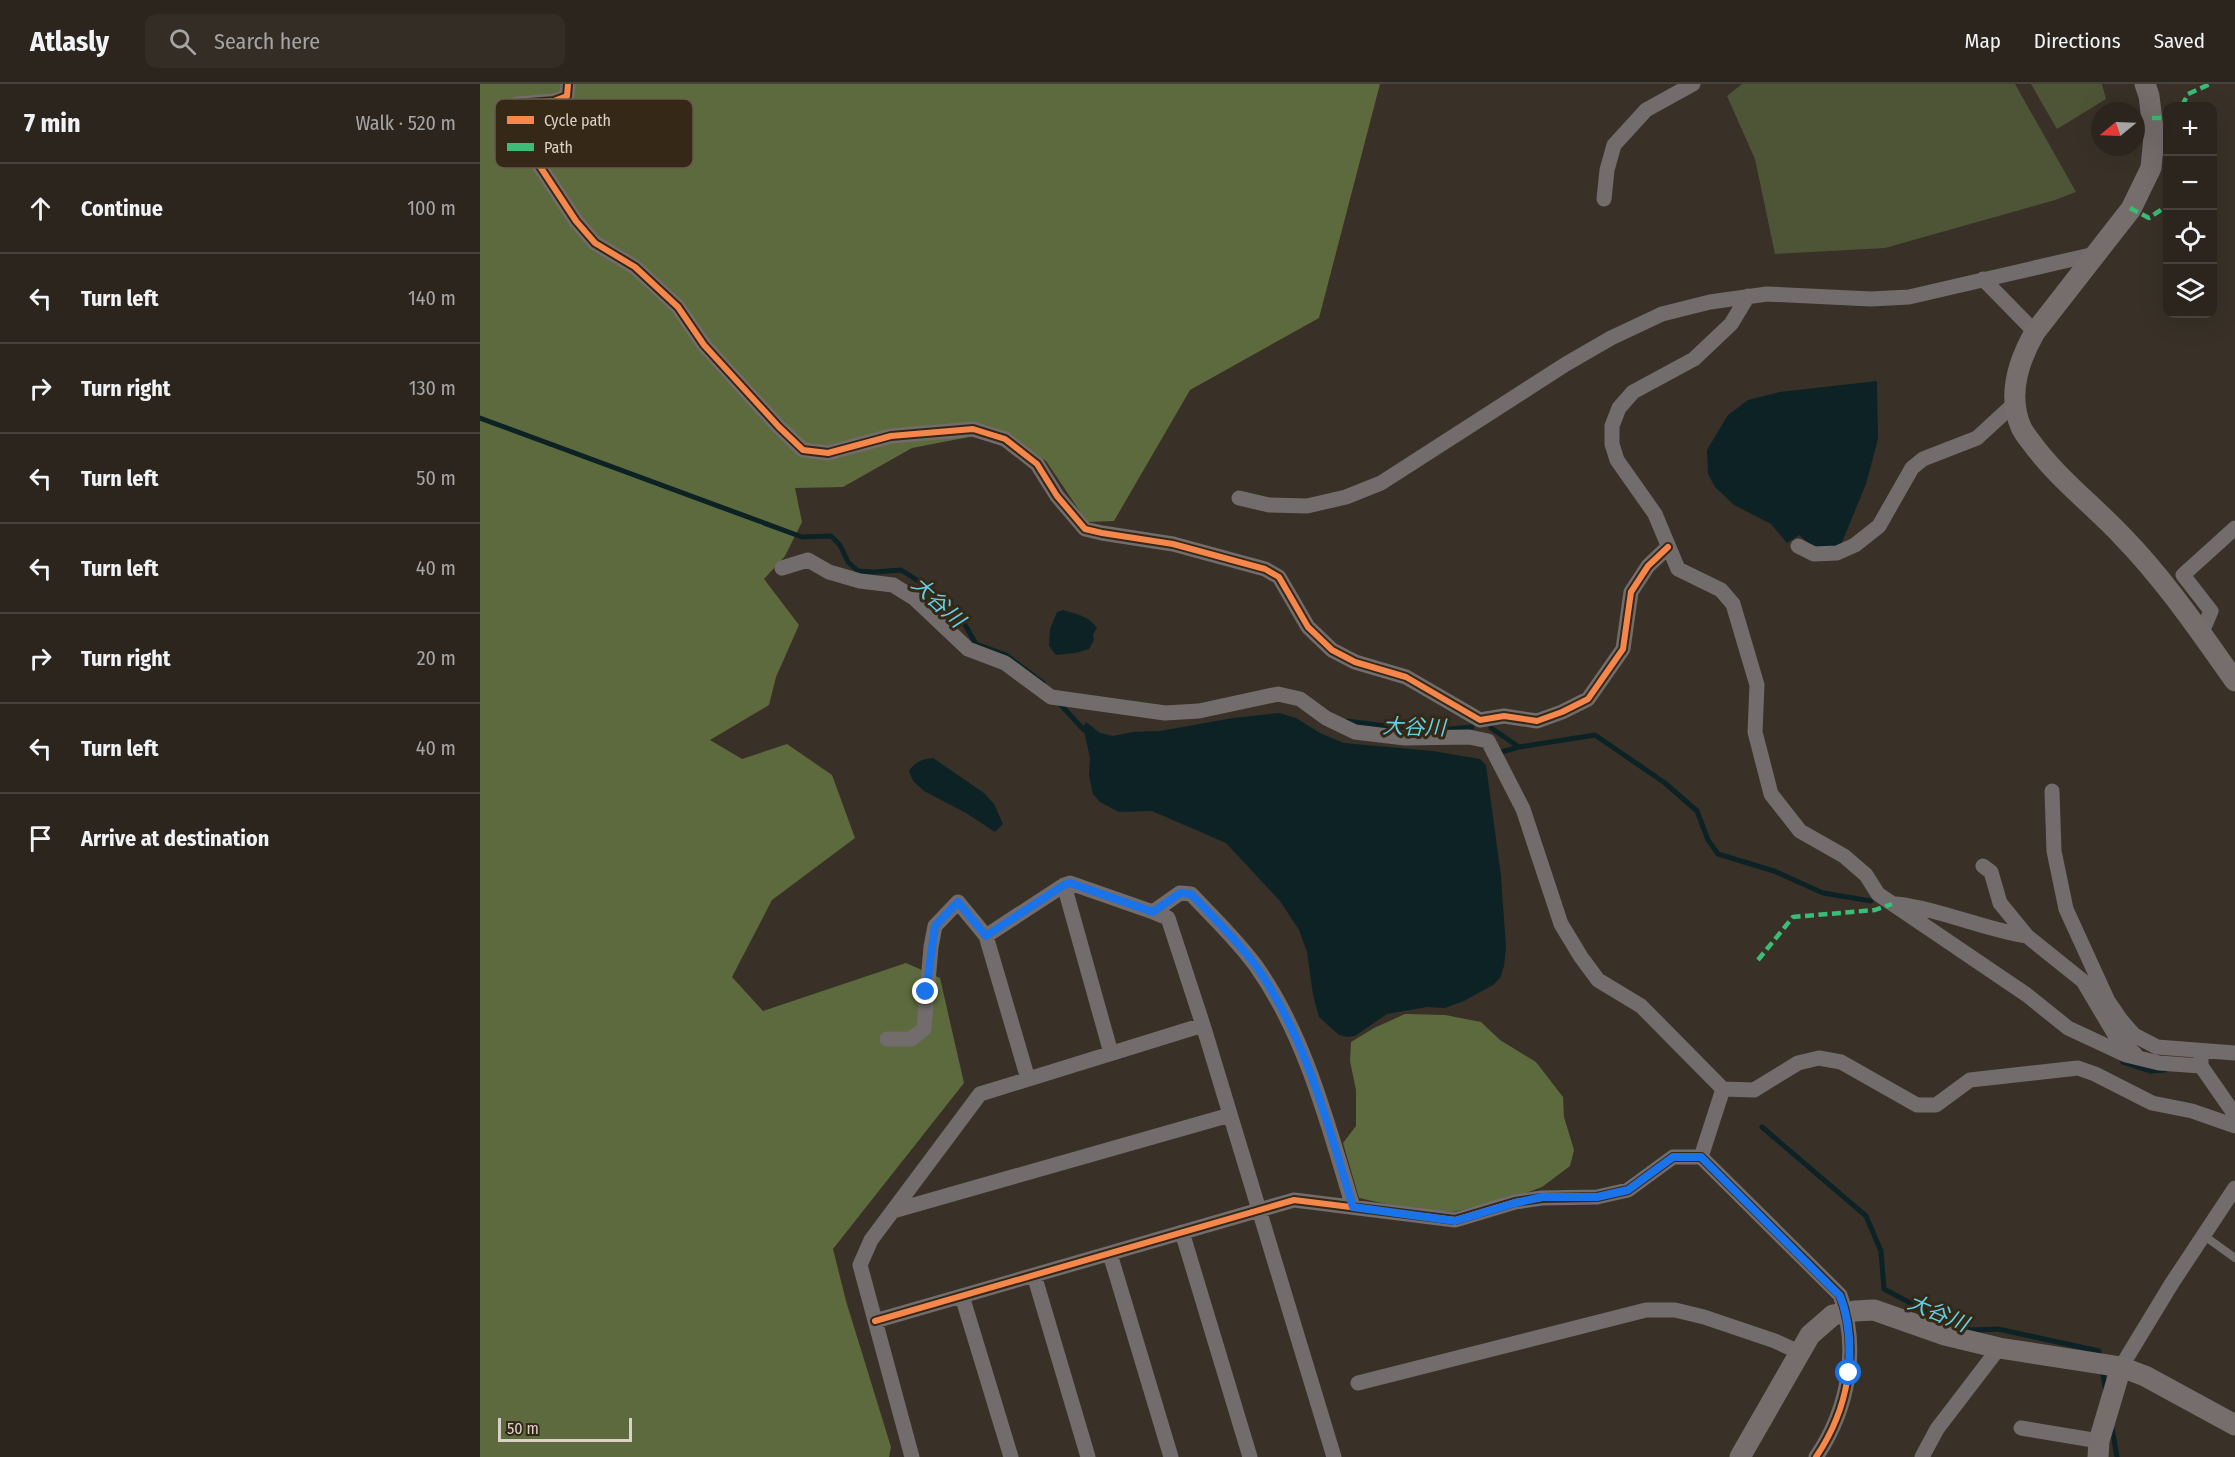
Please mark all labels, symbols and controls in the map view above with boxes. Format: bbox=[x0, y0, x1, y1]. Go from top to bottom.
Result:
search box bbox=[145, 14, 565, 68]
text: Atlasly bbox=[30, 25, 109, 58]
icon: search bbox=[166, 25, 199, 58]
text: Search here bbox=[214, 28, 320, 55]
text: Map bbox=[1964, 28, 2001, 54]
text: Directions bbox=[2034, 28, 2121, 54]
text: Saved bbox=[2154, 28, 2205, 54]
legend bbox=[495, 99, 693, 168]
north arrow bbox=[2091, 102, 2145, 156]
map controls bbox=[2163, 102, 2217, 318]
button: + bbox=[2163, 102, 2217, 156]
text: 7 min bbox=[24, 108, 81, 139]
text: Walk · 520 m bbox=[355, 111, 456, 135]
text: Cycle path bbox=[544, 111, 611, 130]
text: Path bbox=[544, 138, 573, 157]
button: − bbox=[2163, 156, 2217, 210]
icon: ahead bbox=[24, 192, 57, 225]
text: Continue bbox=[81, 195, 163, 222]
text: 100 m bbox=[407, 196, 456, 220]
button: locate bbox=[2163, 210, 2217, 264]
button: layers bbox=[2163, 264, 2217, 318]
icon: left bbox=[24, 282, 57, 315]
text: Turn left bbox=[81, 285, 159, 312]
text: 140 m bbox=[408, 286, 456, 310]
icon: right bbox=[24, 372, 57, 405]
text: Turn right bbox=[81, 375, 170, 402]
text: 130 m bbox=[409, 376, 456, 400]
icon: left bbox=[24, 462, 57, 495]
text: Turn left bbox=[81, 465, 159, 492]
text: 50 m bbox=[416, 466, 456, 490]
icon: left bbox=[24, 552, 57, 585]
text: Turn left bbox=[81, 555, 159, 582]
text: 40 m bbox=[416, 556, 456, 580]
water label: 大谷川 bbox=[906, 571, 971, 634]
icon: right bbox=[24, 642, 57, 675]
text: Turn right bbox=[81, 645, 170, 672]
text: 20 m bbox=[417, 646, 456, 670]
water label: 大谷川 bbox=[1382, 713, 1448, 741]
icon: left bbox=[24, 732, 57, 765]
text: Turn left bbox=[81, 735, 159, 762]
text: 40 m bbox=[416, 736, 456, 760]
icon: arrive bbox=[24, 822, 57, 855]
text: Arrive at destination bbox=[81, 825, 269, 852]
route end bbox=[912, 978, 938, 1004]
water label: 大谷川 bbox=[1904, 1289, 1974, 1338]
route start bbox=[1835, 1359, 1861, 1385]
scale bar bbox=[498, 1415, 632, 1442]
text: 50 m bbox=[507, 1419, 539, 1438]

